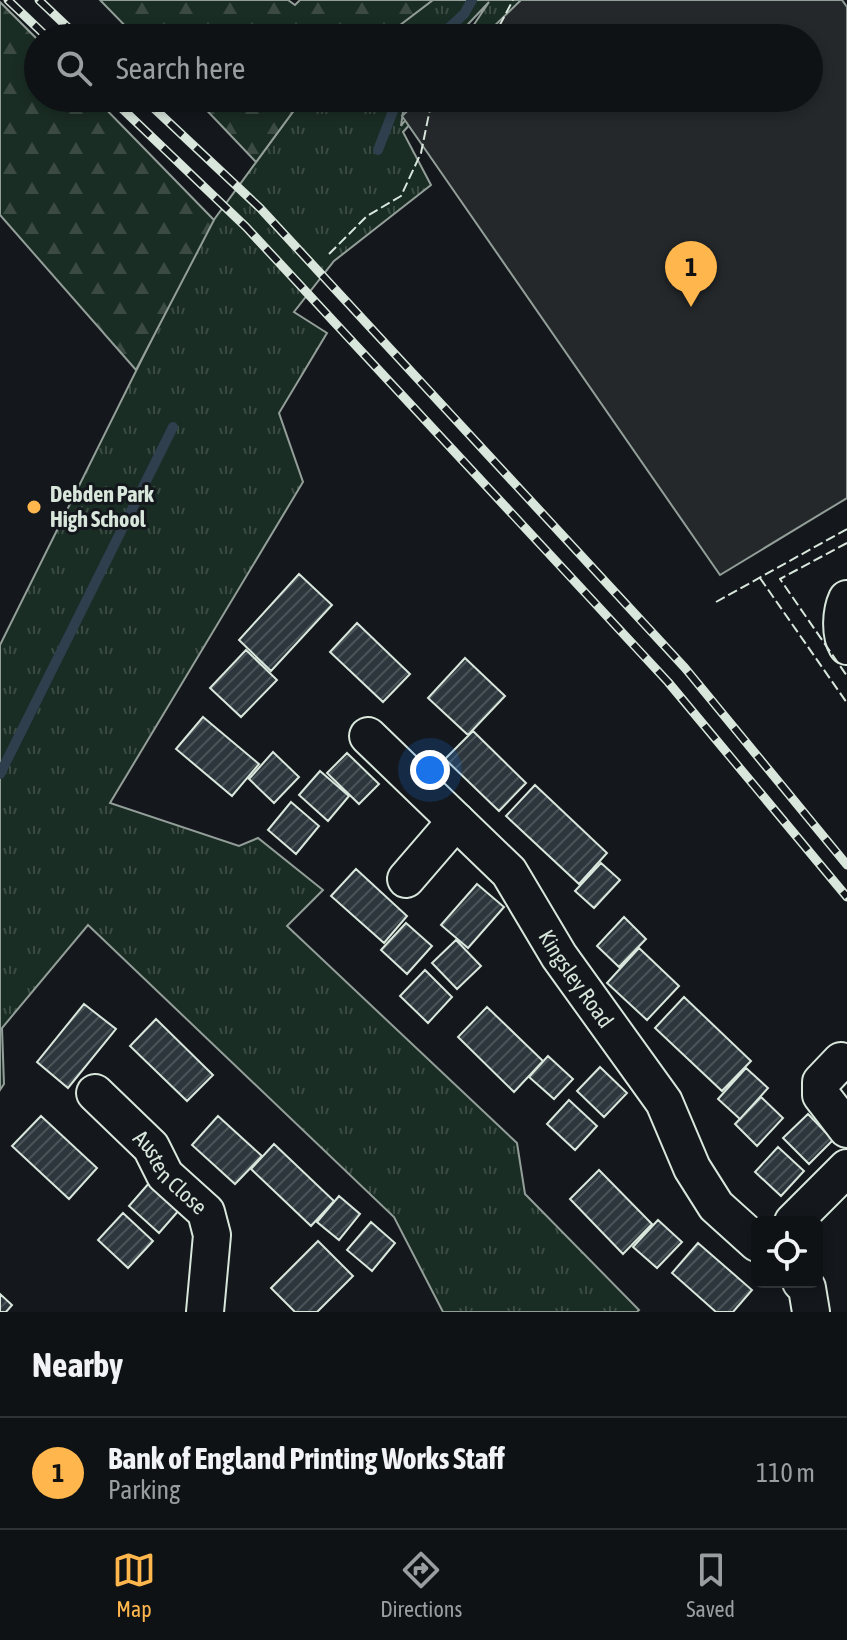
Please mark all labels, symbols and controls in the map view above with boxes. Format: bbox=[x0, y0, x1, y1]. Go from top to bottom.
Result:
search box bbox=[24, 24, 823, 112]
icon: search bbox=[52, 46, 96, 90]
text: Search here bbox=[116, 51, 245, 85]
pin: 1 bbox=[665, 241, 717, 307]
place label: Debden Park High School bbox=[50, 481, 154, 532]
marker: Debden Park High School bbox=[25, 498, 43, 516]
your location bbox=[410, 750, 450, 790]
street label: Kingsley Road bbox=[533, 925, 619, 1033]
street label: Austen Close bbox=[128, 1124, 212, 1220]
map controls bbox=[751, 1216, 823, 1288]
button: locate bbox=[751, 1216, 823, 1288]
text: Nearby bbox=[32, 1345, 123, 1384]
text: Bank of England Printing Works Staff bbox=[108, 1441, 505, 1475]
text: 1 bbox=[52, 1458, 64, 1488]
text: 110 m bbox=[756, 1458, 815, 1488]
text: Parking bbox=[108, 1475, 180, 1505]
tab: Map bbox=[112, 1548, 156, 1622]
tab: Directions bbox=[380, 1548, 462, 1622]
tab: Saved bbox=[686, 1548, 735, 1622]

